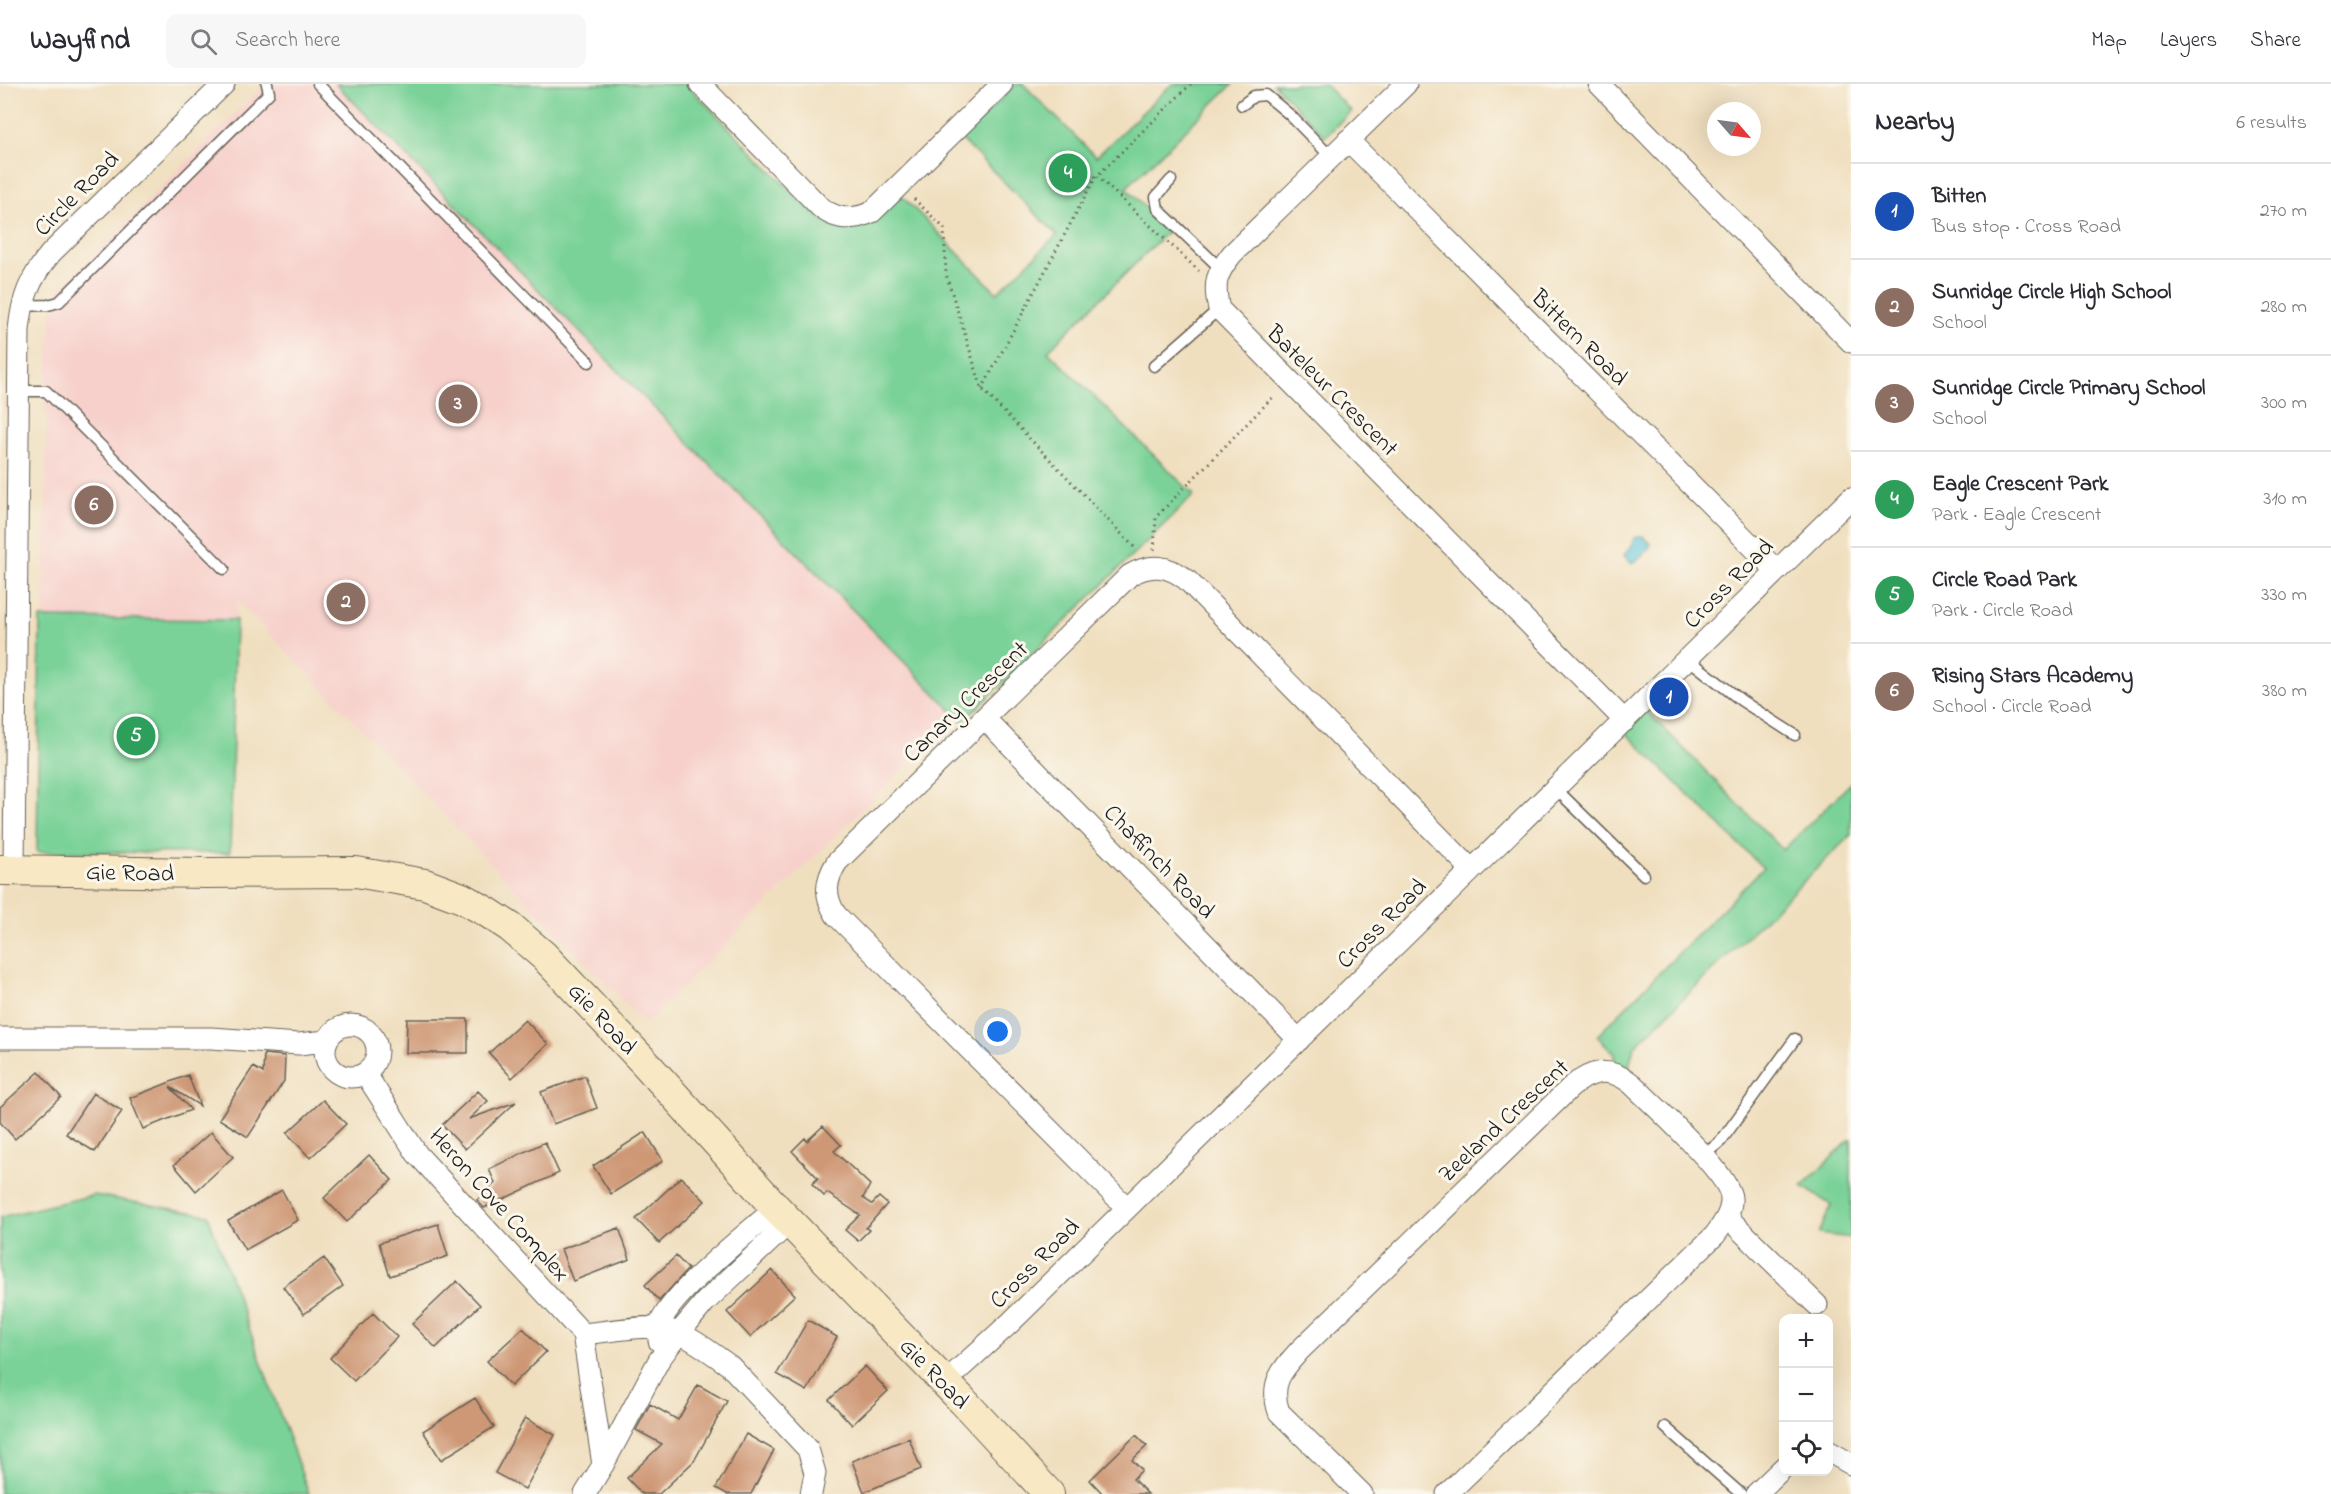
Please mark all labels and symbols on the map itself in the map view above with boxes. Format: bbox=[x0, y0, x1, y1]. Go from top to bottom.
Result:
north arrow bbox=[1707, 102, 1761, 156]
street label: Circle Road bbox=[27, 144, 129, 246]
pin: 4 bbox=[1048, 150, 1088, 196]
street label: Bittern Road bbox=[1521, 282, 1635, 396]
street label: Bateleur Crescent bbox=[1256, 317, 1405, 466]
pin: 3 bbox=[438, 382, 478, 426]
pin: 6 bbox=[74, 482, 113, 528]
street label: Cross Road bbox=[1676, 531, 1783, 638]
pin: 2 bbox=[326, 580, 366, 624]
street label: Canary Crescent bbox=[896, 634, 1038, 773]
pin: 1 bbox=[1650, 674, 1688, 720]
pin: 5 bbox=[116, 714, 156, 758]
street label: Chaffinch Road bbox=[1094, 797, 1223, 929]
street label: Gie Road bbox=[85, 856, 175, 893]
street label: Cross Road bbox=[1329, 871, 1436, 978]
street label: Gie Road bbox=[558, 975, 644, 1064]
your location bbox=[983, 1017, 1012, 1046]
street label: Zeeland Crescent bbox=[1431, 1052, 1578, 1192]
street label: Heron Cove Complex bbox=[419, 1121, 577, 1291]
street label: Cross Road bbox=[982, 1211, 1089, 1318]
street label: Gie Road bbox=[890, 1331, 977, 1419]

